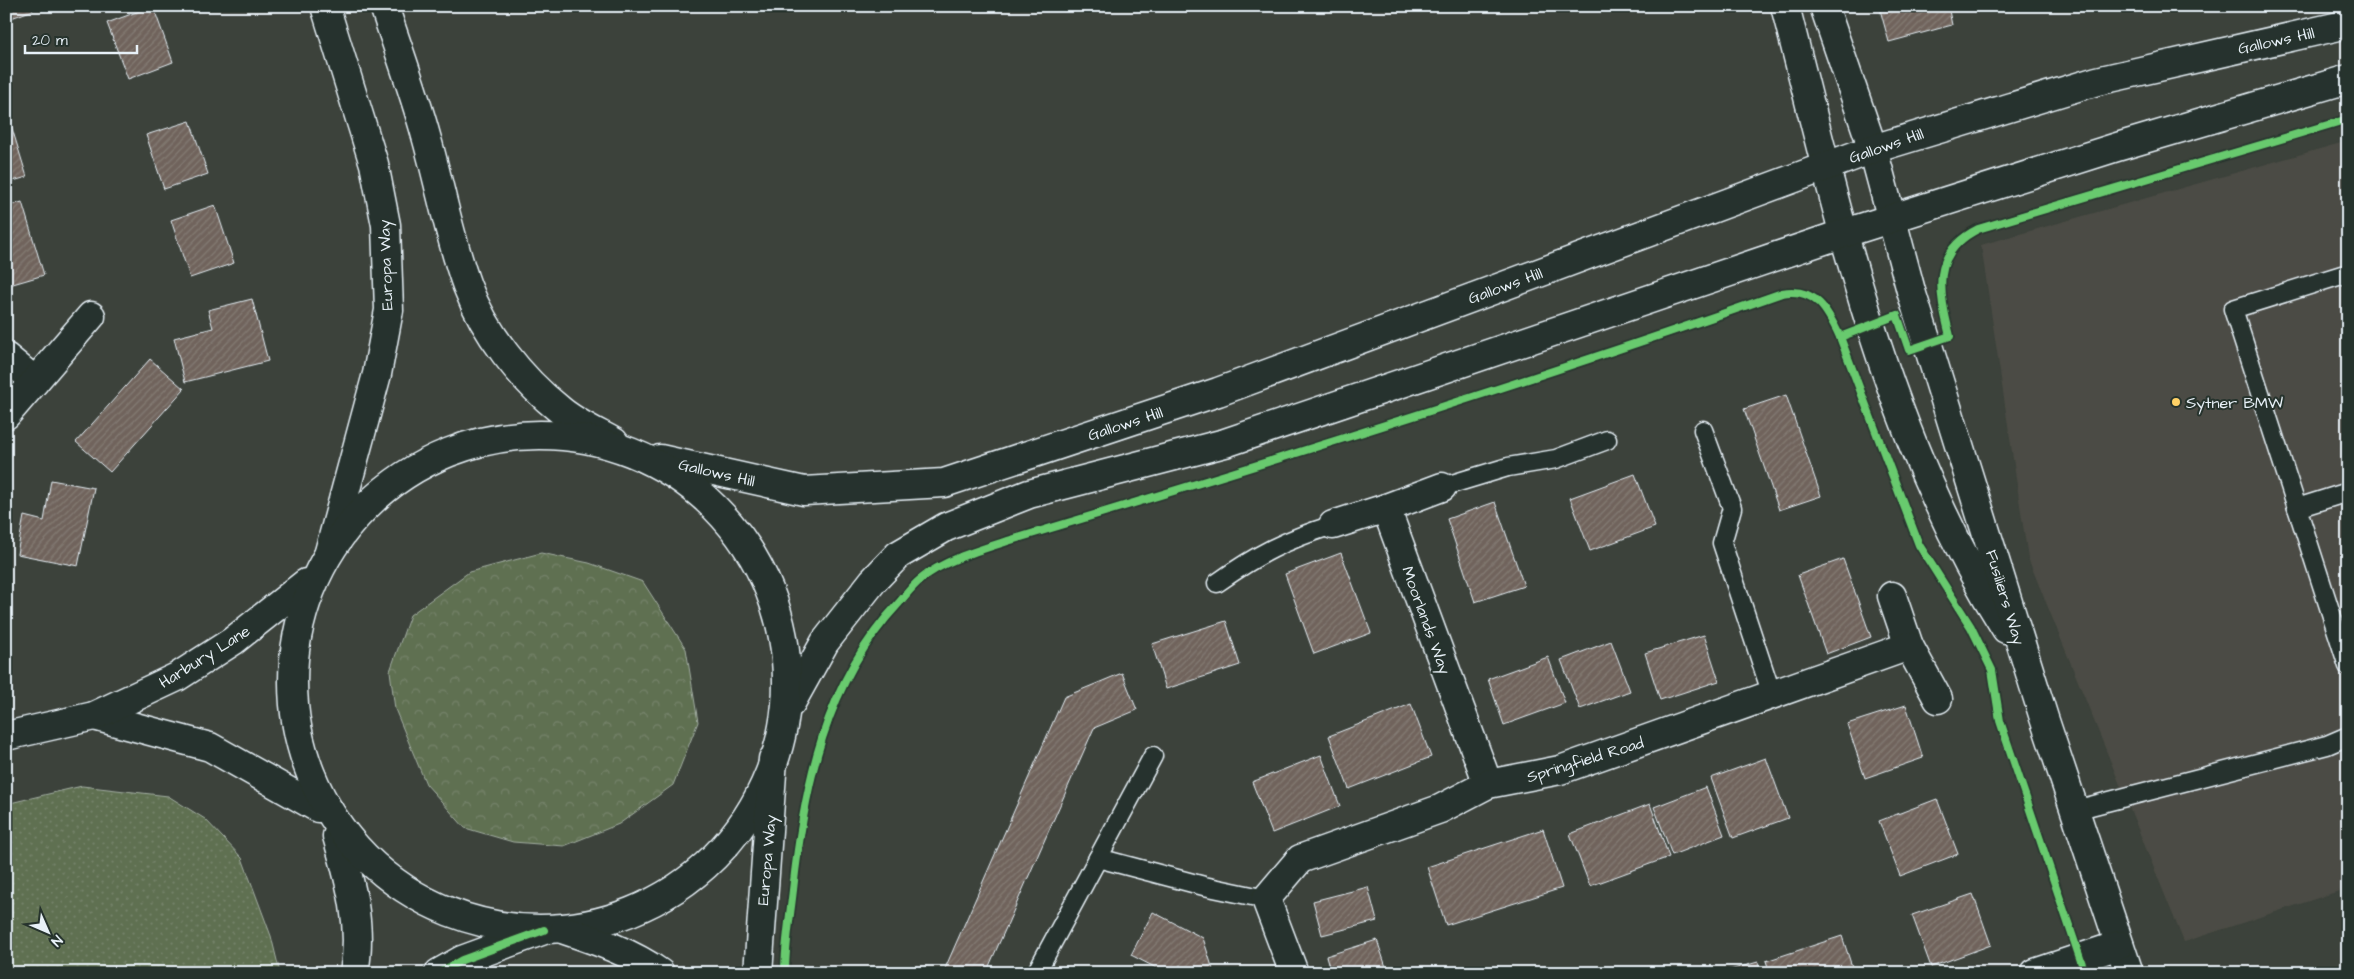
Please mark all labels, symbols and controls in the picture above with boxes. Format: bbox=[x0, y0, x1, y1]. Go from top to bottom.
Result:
scale bar bbox=[25, 22, 138, 54]
street label: Gallows Hill bbox=[2236, 22, 2317, 60]
text: 20 m bbox=[32, 30, 68, 51]
street label: Gallows Hill bbox=[1846, 123, 1927, 169]
street label: Europa Way bbox=[373, 219, 400, 311]
street label: Gallows Hill bbox=[1465, 262, 1546, 310]
place label: Sytner BMW bbox=[2186, 392, 2283, 415]
marker: Sytner BMW bbox=[2170, 396, 2182, 408]
street label: Gallows Hill bbox=[1085, 401, 1166, 446]
street label: Gallows Hill bbox=[676, 454, 757, 492]
street label: Fusiliers Way bbox=[1979, 547, 2030, 648]
street label: Moorlands Way bbox=[1395, 563, 1456, 678]
street label: Harbury Lane bbox=[155, 620, 255, 694]
street label: Springfield Road bbox=[1524, 732, 1647, 789]
street label: Europa Way bbox=[752, 814, 783, 906]
north arrow bbox=[22, 906, 72, 956]
text: N bbox=[46, 930, 67, 951]

